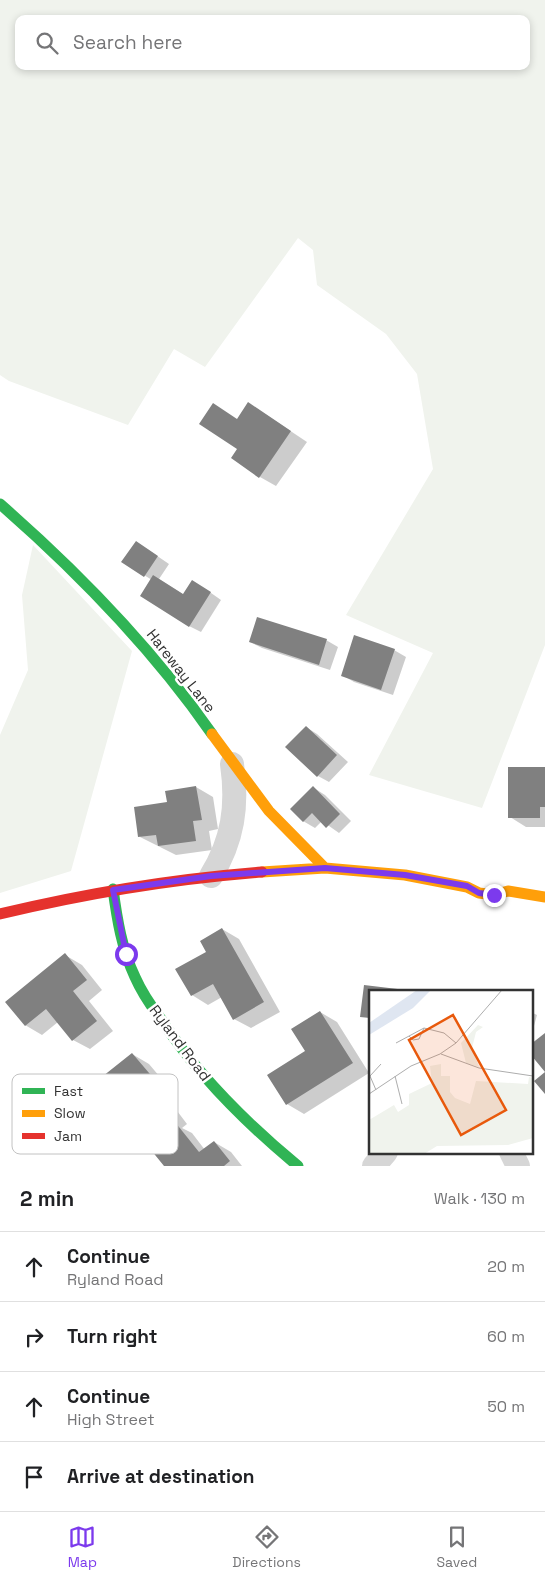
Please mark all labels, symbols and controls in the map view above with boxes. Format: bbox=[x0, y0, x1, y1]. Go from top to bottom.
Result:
search box bbox=[15, 15, 530, 70]
icon: search bbox=[33, 29, 61, 57]
text: Search here bbox=[73, 30, 183, 55]
street label: Hareway Lane bbox=[143, 625, 220, 716]
route end bbox=[483, 884, 506, 907]
route start bbox=[115, 943, 138, 966]
inset map bbox=[369, 990, 532, 1154]
street label: Ryland Road bbox=[146, 1001, 215, 1085]
legend bbox=[12, 1074, 178, 1154]
text: Fast bbox=[54, 1082, 83, 1100]
text: Slow bbox=[54, 1104, 86, 1122]
text: Jam bbox=[54, 1127, 82, 1145]
text: 2 min bbox=[20, 1185, 74, 1212]
text: Walk · 130 m bbox=[434, 1188, 525, 1209]
text: Continue bbox=[67, 1244, 150, 1269]
icon: ahead bbox=[20, 1253, 48, 1281]
text: 20 m bbox=[487, 1256, 525, 1277]
text: Ryland Road bbox=[67, 1269, 164, 1290]
icon: right bbox=[20, 1323, 48, 1351]
text: Turn right bbox=[67, 1324, 157, 1349]
text: 60 m bbox=[487, 1326, 525, 1347]
text: Continue bbox=[67, 1384, 150, 1409]
icon: ahead bbox=[20, 1393, 48, 1421]
text: 50 m bbox=[487, 1396, 525, 1417]
text: High Street bbox=[67, 1409, 155, 1430]
icon: arrive bbox=[20, 1463, 48, 1491]
text: Arrive at destination bbox=[67, 1464, 255, 1489]
tab: Map bbox=[68, 1523, 97, 1571]
tab: Directions bbox=[232, 1523, 301, 1571]
tab: Saved bbox=[436, 1523, 477, 1571]

